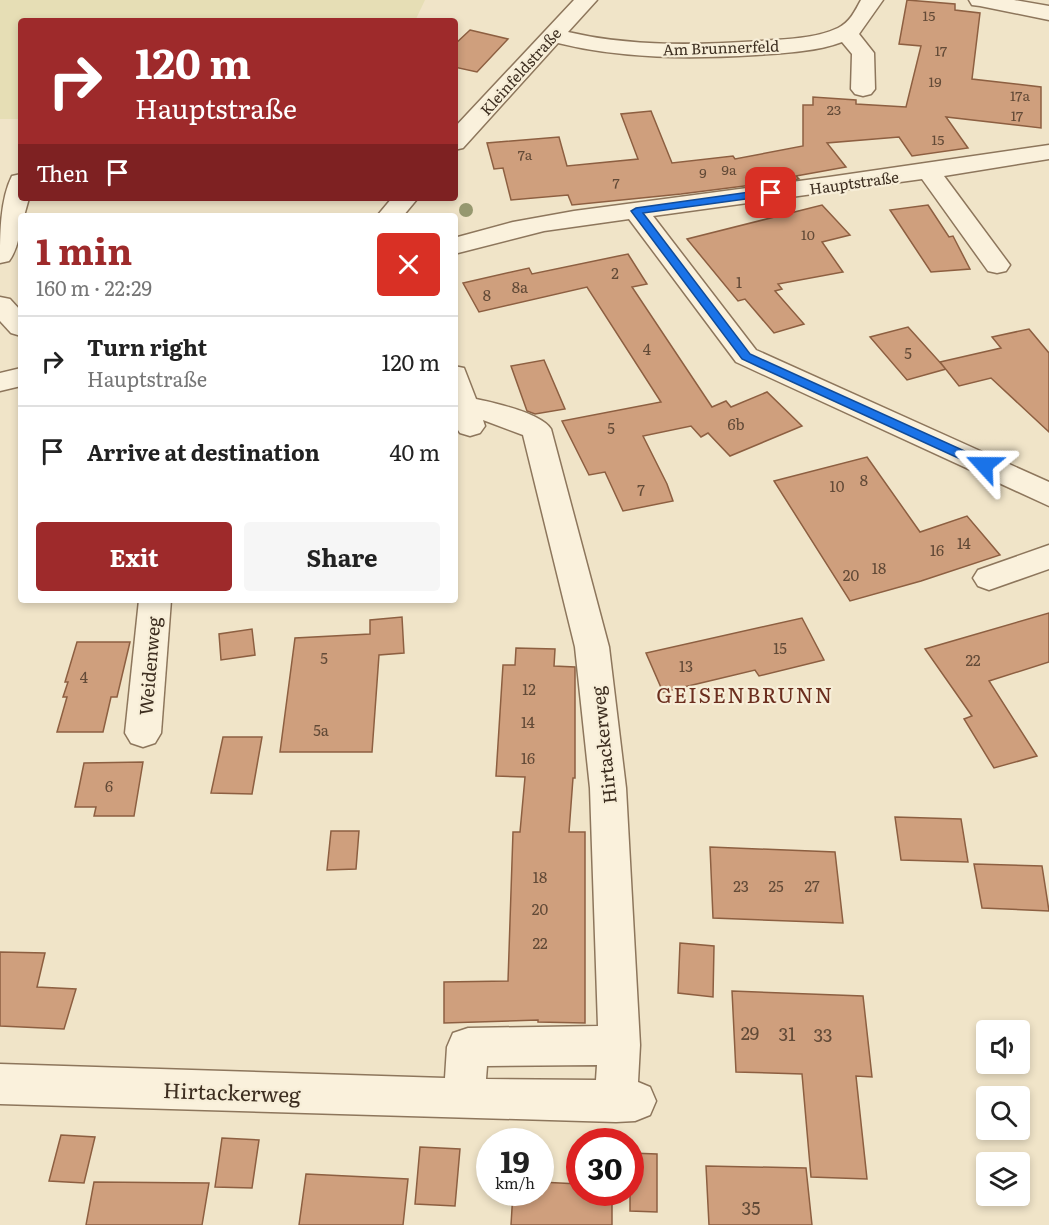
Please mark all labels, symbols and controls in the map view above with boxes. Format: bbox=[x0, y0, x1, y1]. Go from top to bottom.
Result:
house number: 15 bbox=[923, 5, 935, 25]
street label: Kleinfeldstraße bbox=[474, 22, 566, 120]
text: 120 m bbox=[135, 30, 251, 92]
street label: Am Brunnerfeld bbox=[662, 33, 780, 61]
house number: 17 bbox=[935, 40, 947, 60]
icon: right bbox=[36, 42, 114, 120]
house number: 19 bbox=[928, 71, 942, 91]
house number: 17a bbox=[1010, 85, 1030, 105]
text: Hauptstraße bbox=[135, 87, 297, 127]
house number: 23 bbox=[827, 99, 841, 119]
house number: 17 bbox=[1011, 105, 1023, 125]
house number: 15 bbox=[932, 129, 944, 149]
house number: 7a bbox=[518, 144, 533, 164]
text: Then bbox=[36, 156, 89, 189]
icon: arrive bbox=[101, 156, 134, 189]
house number: 9a bbox=[722, 159, 737, 179]
house number: 9 bbox=[699, 162, 707, 182]
street label: Hauptstraße bbox=[808, 164, 900, 200]
pin bbox=[745, 167, 796, 218]
house number: 7 bbox=[612, 172, 620, 192]
icon: arrive bbox=[754, 176, 787, 209]
text: 1 min bbox=[36, 223, 132, 276]
house number: 10 bbox=[801, 224, 815, 244]
button: close bbox=[377, 233, 440, 296]
house number: 2 bbox=[611, 261, 619, 284]
house number: 1 bbox=[736, 270, 742, 293]
text: 160 m · 22:29 bbox=[36, 272, 152, 302]
house number: 8a bbox=[512, 275, 529, 298]
house number: 8 bbox=[483, 283, 491, 306]
text: Turn right bbox=[87, 330, 207, 363]
house number: 4 bbox=[643, 337, 651, 360]
house number: 5 bbox=[904, 341, 912, 364]
icon: right bbox=[36, 345, 69, 378]
text: 120 m bbox=[381, 345, 440, 378]
text: Hauptstraße bbox=[87, 363, 207, 393]
house number: 6b bbox=[727, 412, 745, 435]
house number: 5 bbox=[607, 416, 615, 439]
position arrow bbox=[952, 433, 1016, 497]
icon: arrive bbox=[36, 435, 69, 468]
text: Arrive at destination bbox=[87, 435, 320, 468]
text: 40 m bbox=[389, 435, 440, 468]
house number: 8 bbox=[860, 468, 868, 491]
house number: 10 bbox=[830, 474, 845, 497]
house number: 7 bbox=[637, 478, 645, 501]
button: Exit bbox=[36, 522, 232, 591]
button: Share bbox=[244, 522, 440, 591]
house number: 14 bbox=[957, 531, 971, 554]
house number: 16 bbox=[930, 538, 944, 561]
house number: 18 bbox=[872, 556, 886, 579]
house number: 20 bbox=[843, 563, 859, 586]
street label: Weidenweg bbox=[131, 614, 167, 717]
house number: 15 bbox=[773, 636, 787, 659]
house number: 5 bbox=[320, 646, 328, 669]
house number: 22 bbox=[965, 648, 981, 671]
house number: 13 bbox=[679, 654, 693, 677]
house number: 4 bbox=[80, 665, 88, 688]
house number: 12 bbox=[522, 677, 536, 700]
district label: GEISENBRUNN bbox=[656, 678, 834, 709]
street label: Hirtackerweg bbox=[583, 684, 623, 805]
house number: 14 bbox=[521, 710, 535, 733]
house number: 5a bbox=[313, 718, 330, 741]
house number: 16 bbox=[521, 746, 535, 769]
house number: 6 bbox=[105, 774, 113, 797]
house number: 18 bbox=[533, 865, 547, 888]
house number: 23 bbox=[733, 874, 749, 897]
house number: 25 bbox=[768, 874, 784, 897]
house number: 27 bbox=[804, 874, 820, 897]
house number: 20 bbox=[532, 897, 548, 920]
house number: 22 bbox=[532, 931, 548, 954]
house number: 29 bbox=[741, 1019, 759, 1046]
house number: 31 bbox=[778, 1020, 796, 1047]
map controls bbox=[976, 1020, 1030, 1206]
button: sound bbox=[976, 1020, 1030, 1074]
house number: 33 bbox=[814, 1021, 832, 1048]
street label: Hirtackerweg bbox=[163, 1073, 302, 1109]
button: search bbox=[976, 1086, 1030, 1140]
speed limit sign: 30 bbox=[566, 1128, 644, 1206]
text: 19 bbox=[500, 1138, 530, 1182]
button: layers bbox=[976, 1152, 1030, 1206]
text: km/h bbox=[495, 1171, 535, 1194]
house number: 35 bbox=[742, 1194, 760, 1221]

